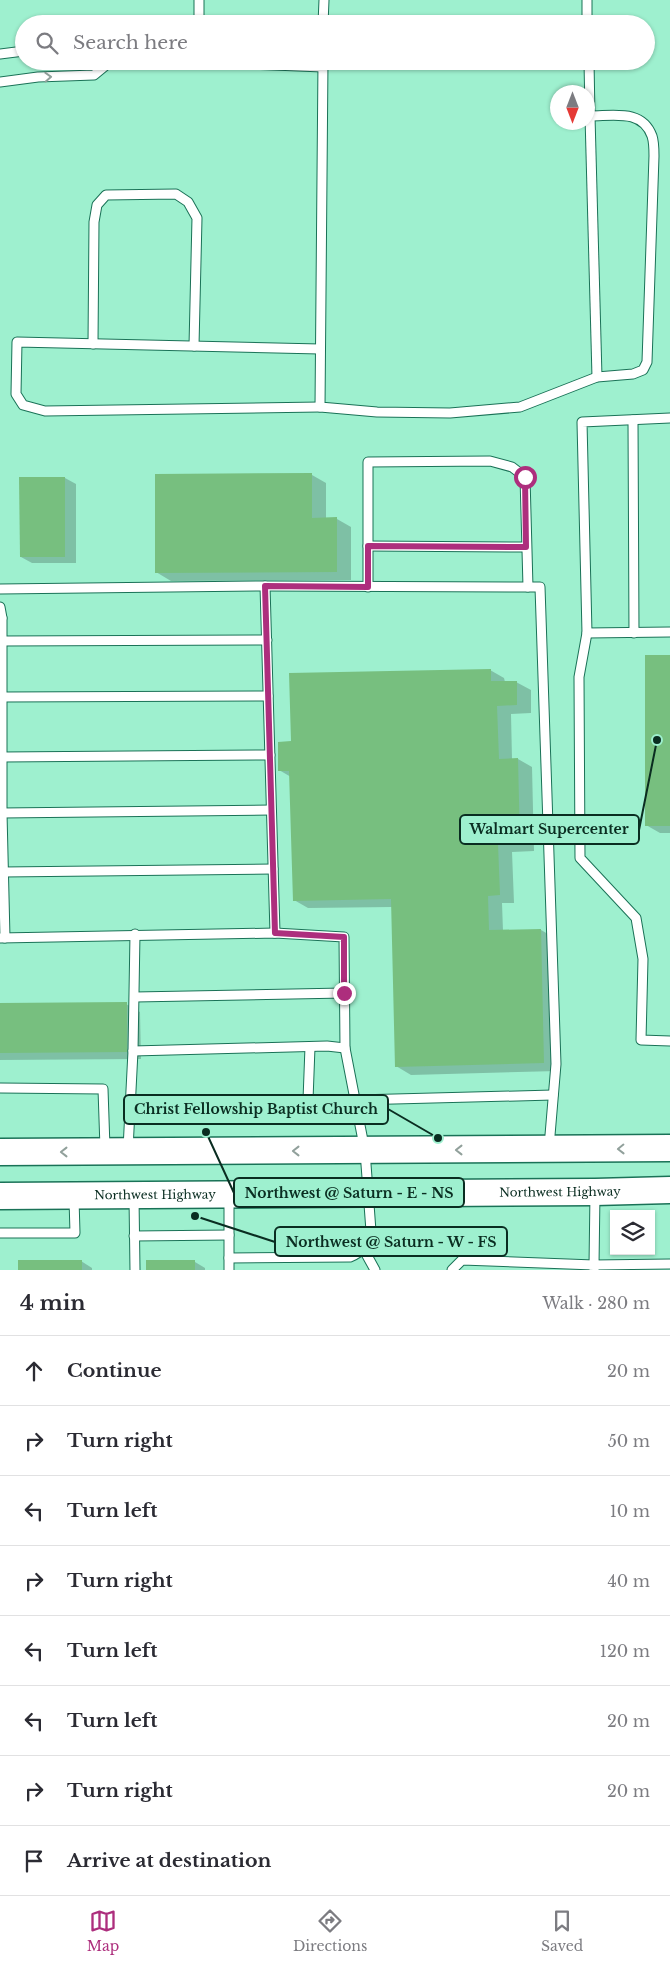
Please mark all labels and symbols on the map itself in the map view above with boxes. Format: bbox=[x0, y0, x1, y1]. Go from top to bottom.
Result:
one-way arrow bbox=[45, 71, 53, 82]
north arrow bbox=[550, 85, 595, 130]
route start bbox=[514, 466, 537, 489]
callout: Walmart Supercenter bbox=[460, 815, 639, 844]
text: Walmart Supercenter bbox=[468, 820, 629, 838]
route end bbox=[333, 982, 356, 1005]
callout: Christ Fellowship Baptist Church bbox=[124, 1095, 388, 1124]
text: Christ Fellowship Baptist Church bbox=[134, 1100, 378, 1118]
one-way arrow bbox=[617, 1143, 625, 1154]
one-way arrow bbox=[455, 1145, 462, 1155]
one-way arrow bbox=[292, 1146, 300, 1156]
one-way arrow bbox=[60, 1147, 68, 1157]
callout: Northwest @ Saturn - E - NS bbox=[234, 1178, 464, 1207]
street label: Northwest Highway bbox=[499, 1183, 621, 1200]
text: Northwest @ Saturn - E - NS bbox=[244, 1184, 454, 1202]
street label: Northwest Highway bbox=[94, 1187, 216, 1202]
callout: Northwest @ Saturn - W - FS bbox=[275, 1227, 507, 1256]
text: Northwest @ Saturn - W - FS bbox=[286, 1233, 496, 1251]

